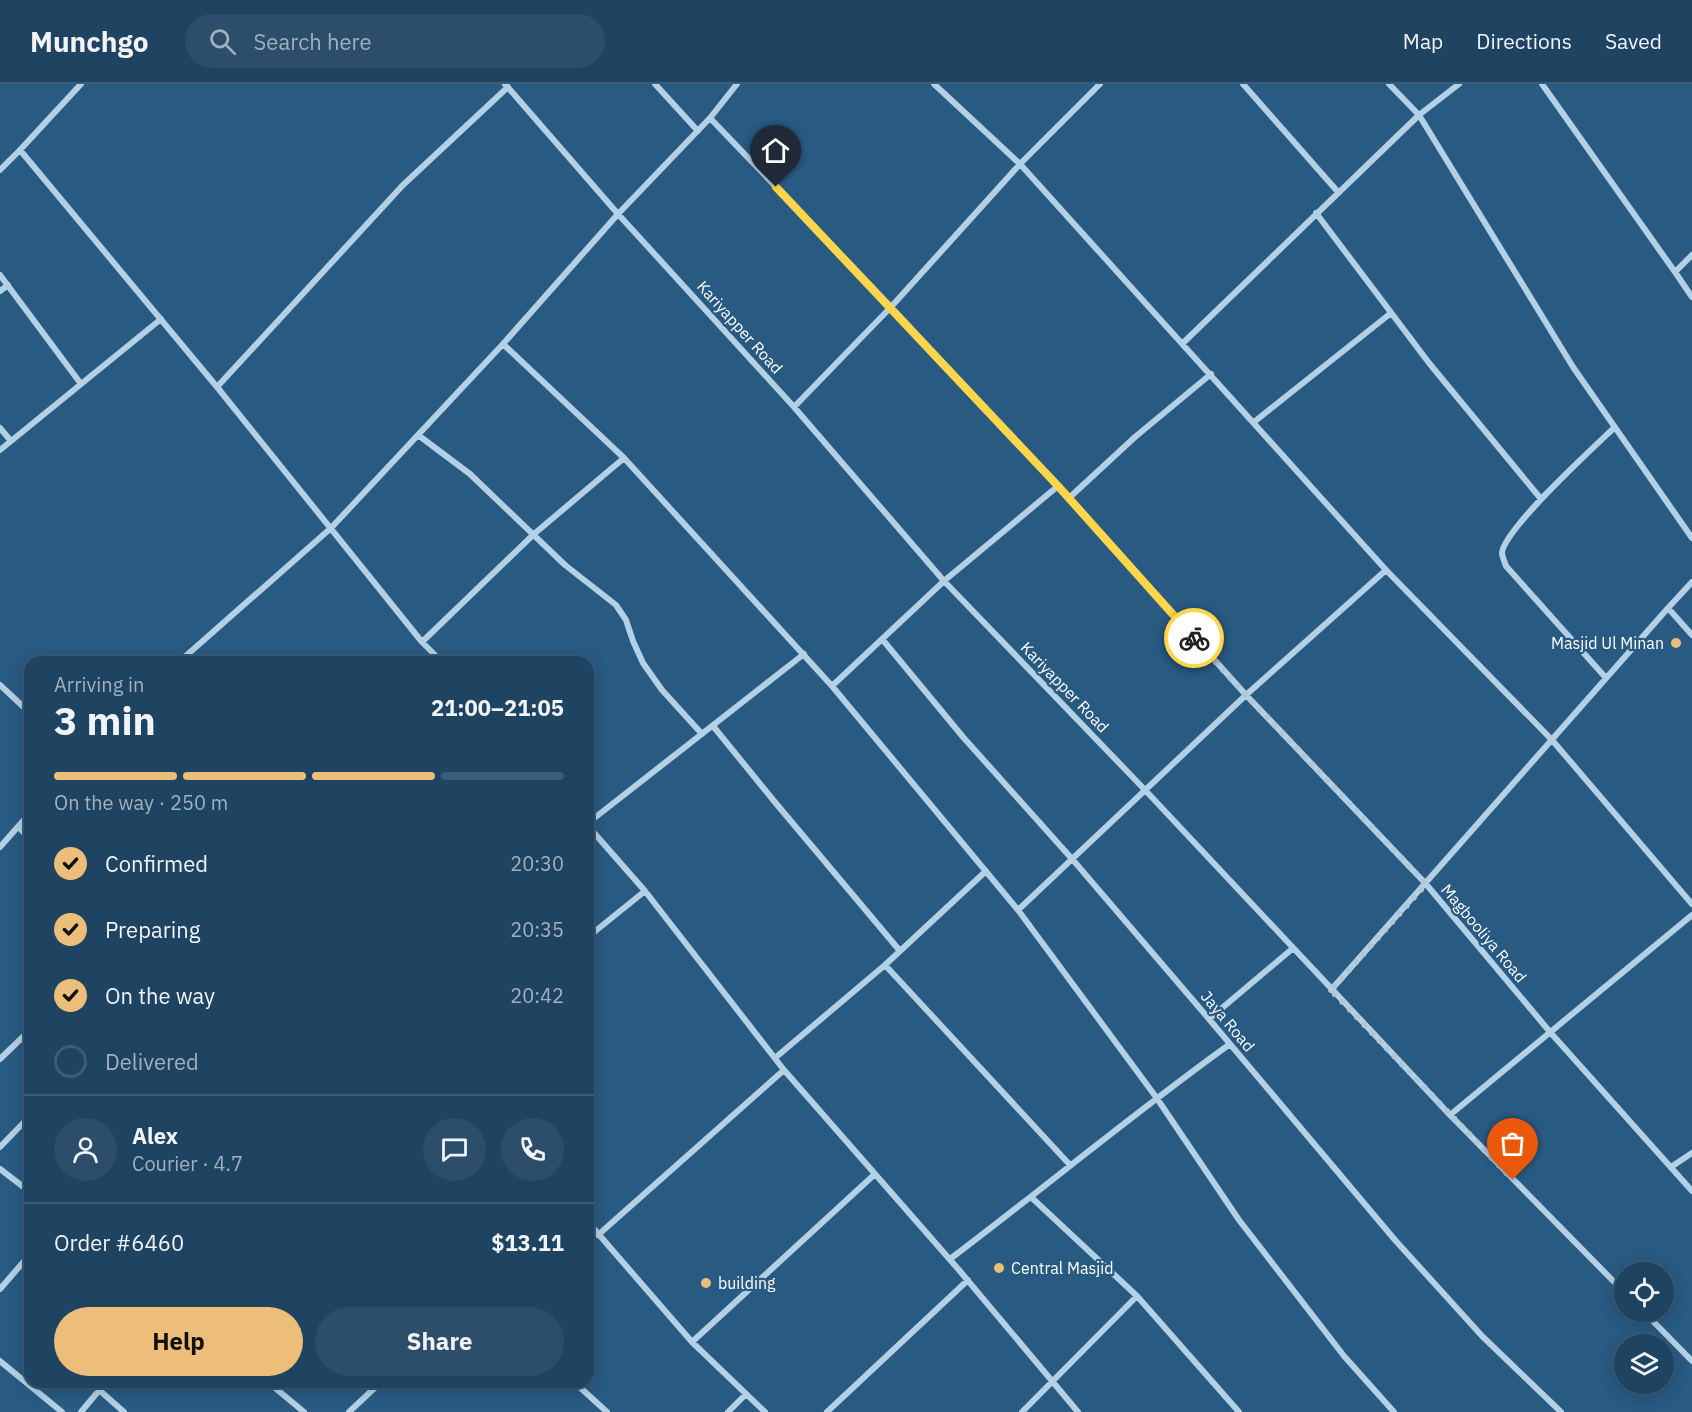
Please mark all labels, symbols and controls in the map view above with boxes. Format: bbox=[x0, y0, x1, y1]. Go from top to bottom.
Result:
search box bbox=[185, 14, 605, 68]
text: Munchgo bbox=[30, 23, 149, 60]
icon: search bbox=[206, 25, 239, 58]
text: Search here bbox=[254, 27, 372, 56]
text: Map bbox=[1403, 27, 1443, 55]
text: Directions bbox=[1476, 27, 1572, 55]
text: Saved bbox=[1605, 27, 1662, 55]
pin bbox=[750, 125, 801, 187]
icon: home bbox=[759, 134, 792, 167]
street label: Kariyapper Road bbox=[693, 276, 787, 378]
courier bbox=[1164, 608, 1224, 668]
icon: bike bbox=[1178, 622, 1211, 655]
place label: Masjid Ul Minan bbox=[1551, 633, 1664, 653]
marker: Masjid Ul Minan bbox=[1669, 636, 1683, 650]
street label: Kariyapper Road bbox=[1017, 637, 1113, 737]
text: Arriving in bbox=[54, 671, 144, 698]
text: 21:00–21:05 bbox=[431, 693, 564, 722]
text: 3 min bbox=[54, 695, 156, 746]
text: On the way · 250 m bbox=[54, 789, 228, 816]
icon: check bbox=[54, 847, 87, 880]
text: Confirmed bbox=[105, 849, 208, 878]
text: 20:30 bbox=[510, 850, 564, 877]
street label: Magbooliya Road bbox=[1437, 880, 1531, 986]
icon: check bbox=[54, 913, 87, 946]
text: Preparing bbox=[105, 915, 200, 944]
text: 20:35 bbox=[510, 916, 564, 943]
icon: check bbox=[54, 979, 87, 1012]
text: On the way bbox=[105, 981, 215, 1010]
text: 20:42 bbox=[510, 982, 564, 1009]
street label: Jaya Road bbox=[1197, 986, 1259, 1056]
text: Delivered bbox=[105, 1047, 199, 1076]
button: person bbox=[54, 1118, 117, 1181]
button: chat bbox=[423, 1118, 486, 1181]
button: phone bbox=[501, 1118, 564, 1181]
pin bbox=[1487, 1118, 1538, 1180]
text: Alex bbox=[132, 1121, 178, 1150]
icon: bag bbox=[1496, 1127, 1529, 1160]
text: Courier · 4.7 bbox=[132, 1150, 243, 1177]
text: Order #6460 bbox=[54, 1228, 184, 1257]
text: $13.11 bbox=[491, 1228, 564, 1257]
place label: Central Masjid bbox=[1011, 1258, 1114, 1278]
marker: Central Masjid bbox=[992, 1261, 1006, 1275]
map controls bbox=[1614, 1262, 1674, 1394]
button: locate bbox=[1614, 1262, 1674, 1322]
place label: building bbox=[718, 1273, 776, 1293]
marker: building bbox=[699, 1276, 713, 1290]
button: Help bbox=[54, 1307, 303, 1376]
button: Share bbox=[315, 1307, 564, 1376]
button: layers bbox=[1614, 1334, 1674, 1394]

